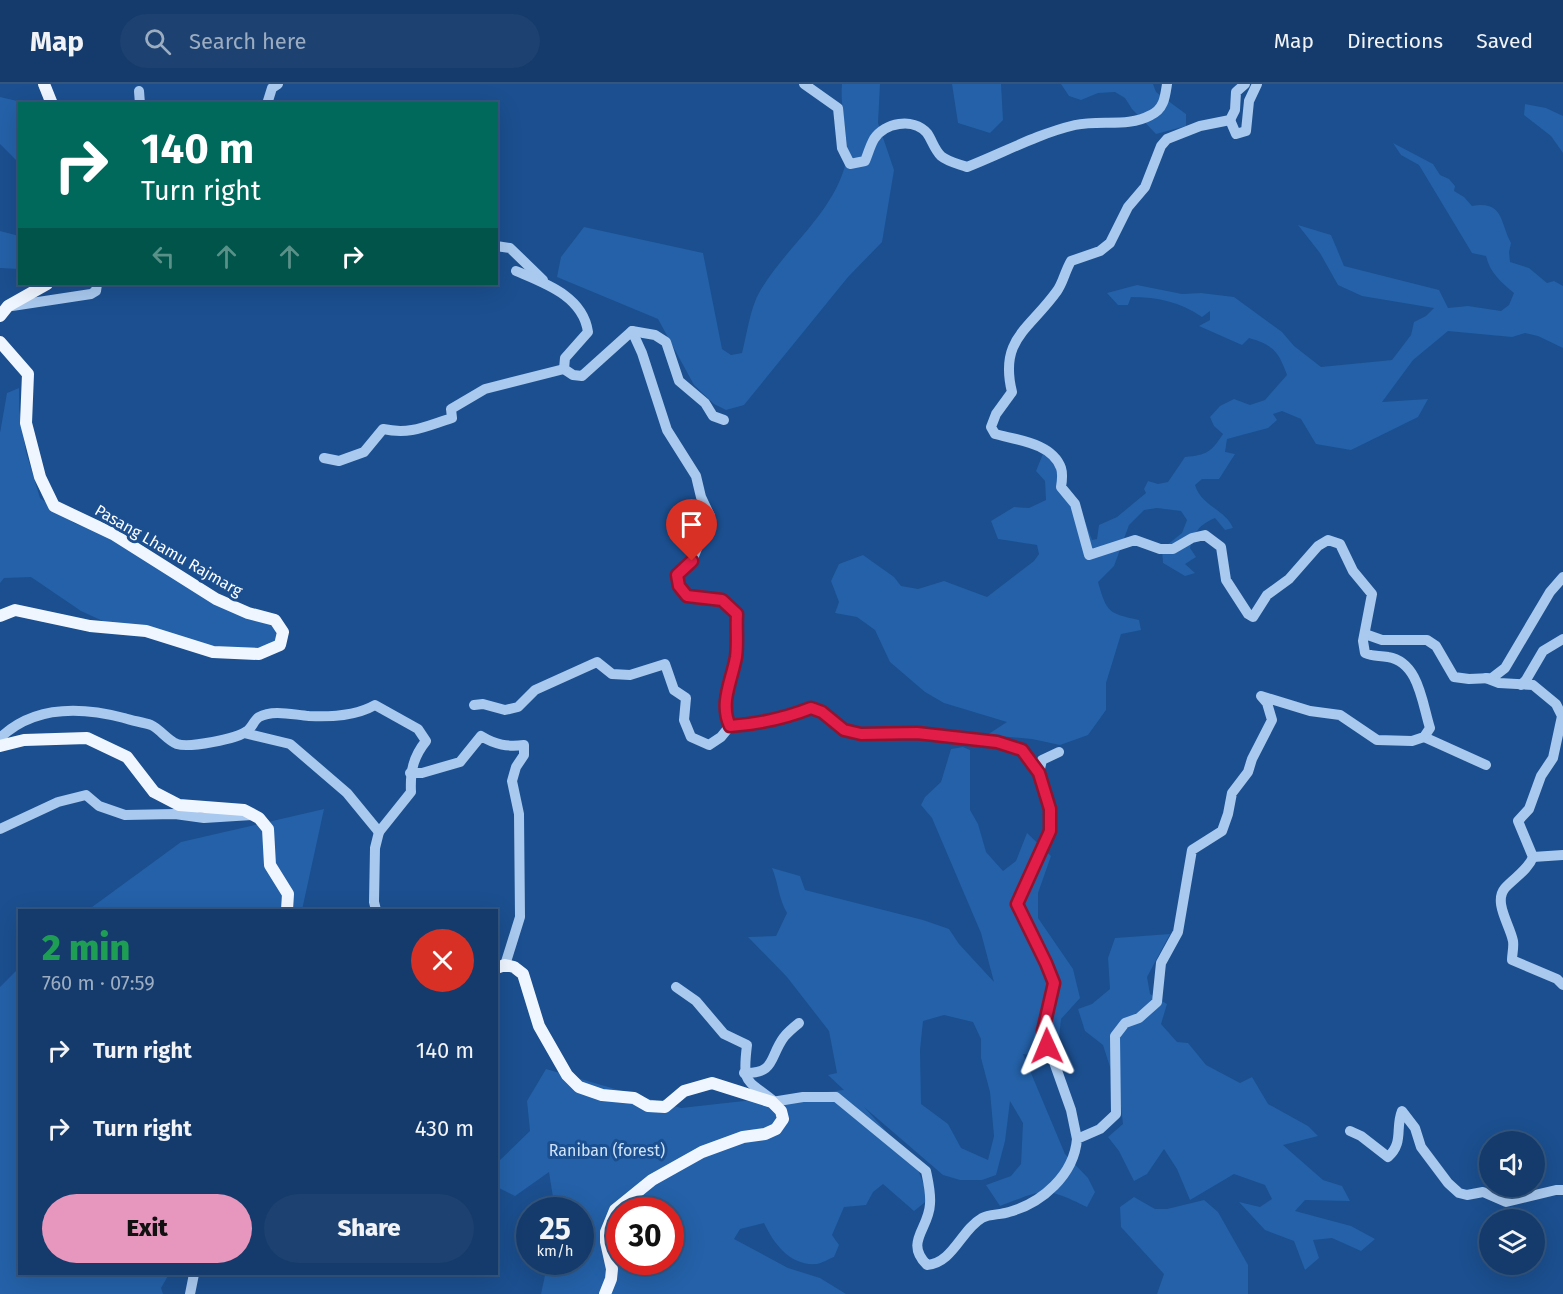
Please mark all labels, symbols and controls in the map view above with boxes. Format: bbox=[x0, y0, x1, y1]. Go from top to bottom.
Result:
search box bbox=[120, 14, 540, 68]
text: Map bbox=[30, 25, 84, 58]
icon: search bbox=[141, 25, 174, 58]
text: Search here bbox=[189, 28, 307, 55]
text: Map bbox=[1274, 28, 1314, 54]
text: Directions bbox=[1347, 28, 1443, 54]
text: Saved bbox=[1476, 28, 1533, 54]
text: 140 m bbox=[141, 124, 254, 174]
icon: right bbox=[42, 126, 120, 204]
text: Turn right bbox=[141, 175, 261, 207]
icon: left bbox=[147, 240, 180, 273]
icon: ahead bbox=[210, 240, 243, 273]
icon: ahead bbox=[273, 240, 306, 273]
icon: right bbox=[336, 240, 369, 273]
pin bbox=[666, 499, 717, 561]
street label: Pasang Lhamu Rajmarg bbox=[92, 500, 247, 601]
icon: arrive bbox=[675, 508, 708, 541]
text: 2 min bbox=[42, 926, 130, 970]
button: close bbox=[411, 929, 474, 992]
text: 760 m · 07:59 bbox=[42, 971, 155, 995]
position arrow bbox=[1015, 1014, 1079, 1078]
icon: right bbox=[42, 1034, 75, 1067]
text: Turn right bbox=[93, 1037, 192, 1064]
text: 140 m bbox=[416, 1037, 474, 1064]
icon: right bbox=[42, 1112, 75, 1145]
text: Turn right bbox=[93, 1115, 192, 1142]
text: 430 m bbox=[415, 1115, 474, 1142]
map controls bbox=[1479, 1131, 1545, 1275]
button: sound bbox=[1479, 1131, 1545, 1197]
park label: Raniban (forest) bbox=[549, 1141, 665, 1160]
button: Exit bbox=[42, 1194, 252, 1263]
button: Share bbox=[264, 1194, 474, 1263]
speed limit sign: 30 bbox=[606, 1197, 684, 1275]
button: layers bbox=[1479, 1209, 1545, 1275]
text: 25 bbox=[539, 1211, 571, 1247]
text: km/h bbox=[536, 1242, 574, 1260]

